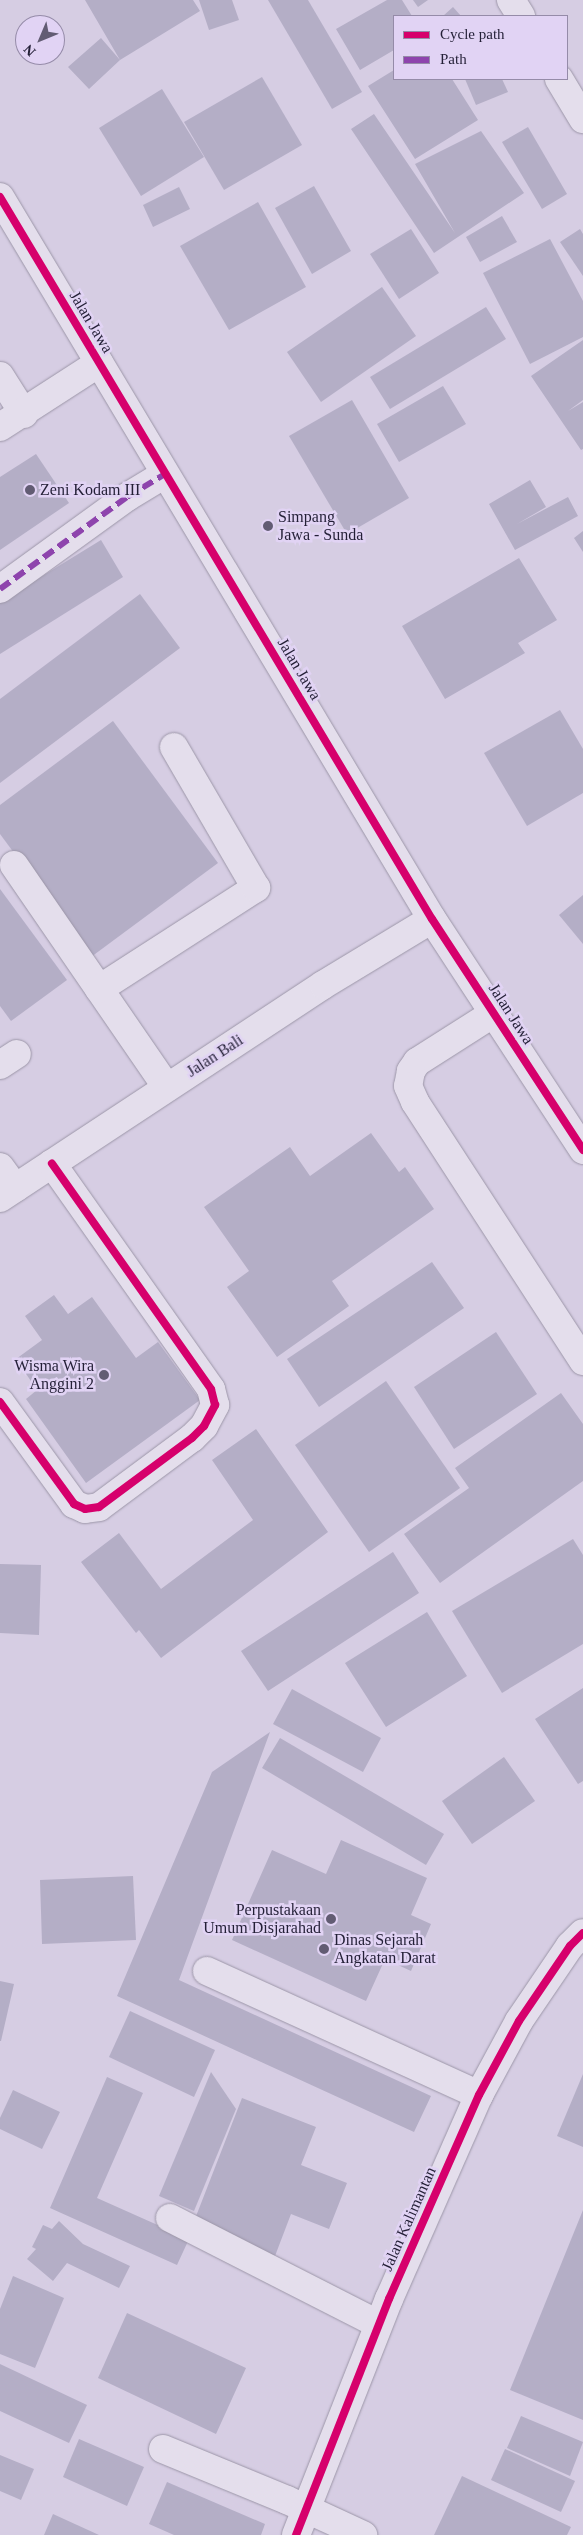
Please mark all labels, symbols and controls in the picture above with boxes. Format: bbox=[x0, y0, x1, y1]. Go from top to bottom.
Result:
north arrow bbox=[15, 15, 65, 65]
legend bbox=[393, 15, 568, 80]
text: Cycle path bbox=[440, 26, 505, 42]
text: N bbox=[21, 41, 39, 59]
text: Path bbox=[440, 51, 467, 67]
street label: Jalan Jawa bbox=[65, 288, 117, 356]
place label: Zeni Kodam III bbox=[40, 480, 140, 500]
marker: Zeni Kodam III bbox=[24, 484, 36, 496]
place label: Simpang Jawa - Sunda bbox=[278, 507, 363, 545]
marker: Simpang Jawa - Sunda bbox=[262, 520, 274, 532]
street label: Jalan Jawa bbox=[273, 635, 325, 703]
street label: Jalan Jawa bbox=[484, 980, 538, 1048]
street label: Jalan Bali bbox=[183, 1031, 247, 1081]
place label: Wisma Wira Anggini 2 bbox=[14, 1356, 94, 1394]
marker: Wisma Wira Anggini 2 bbox=[98, 1369, 110, 1381]
place label: Perpustakaan Umum Disjarahad bbox=[203, 1900, 321, 1938]
marker: Perpustakaan Umum Disjarahad bbox=[325, 1913, 337, 1925]
place label: Dinas Sejarah Angkatan Darat bbox=[334, 1930, 436, 1968]
marker: Dinas Sejarah Angkatan Darat bbox=[318, 1943, 330, 1955]
street label: Jalan Kalimantan bbox=[378, 2164, 440, 2274]

